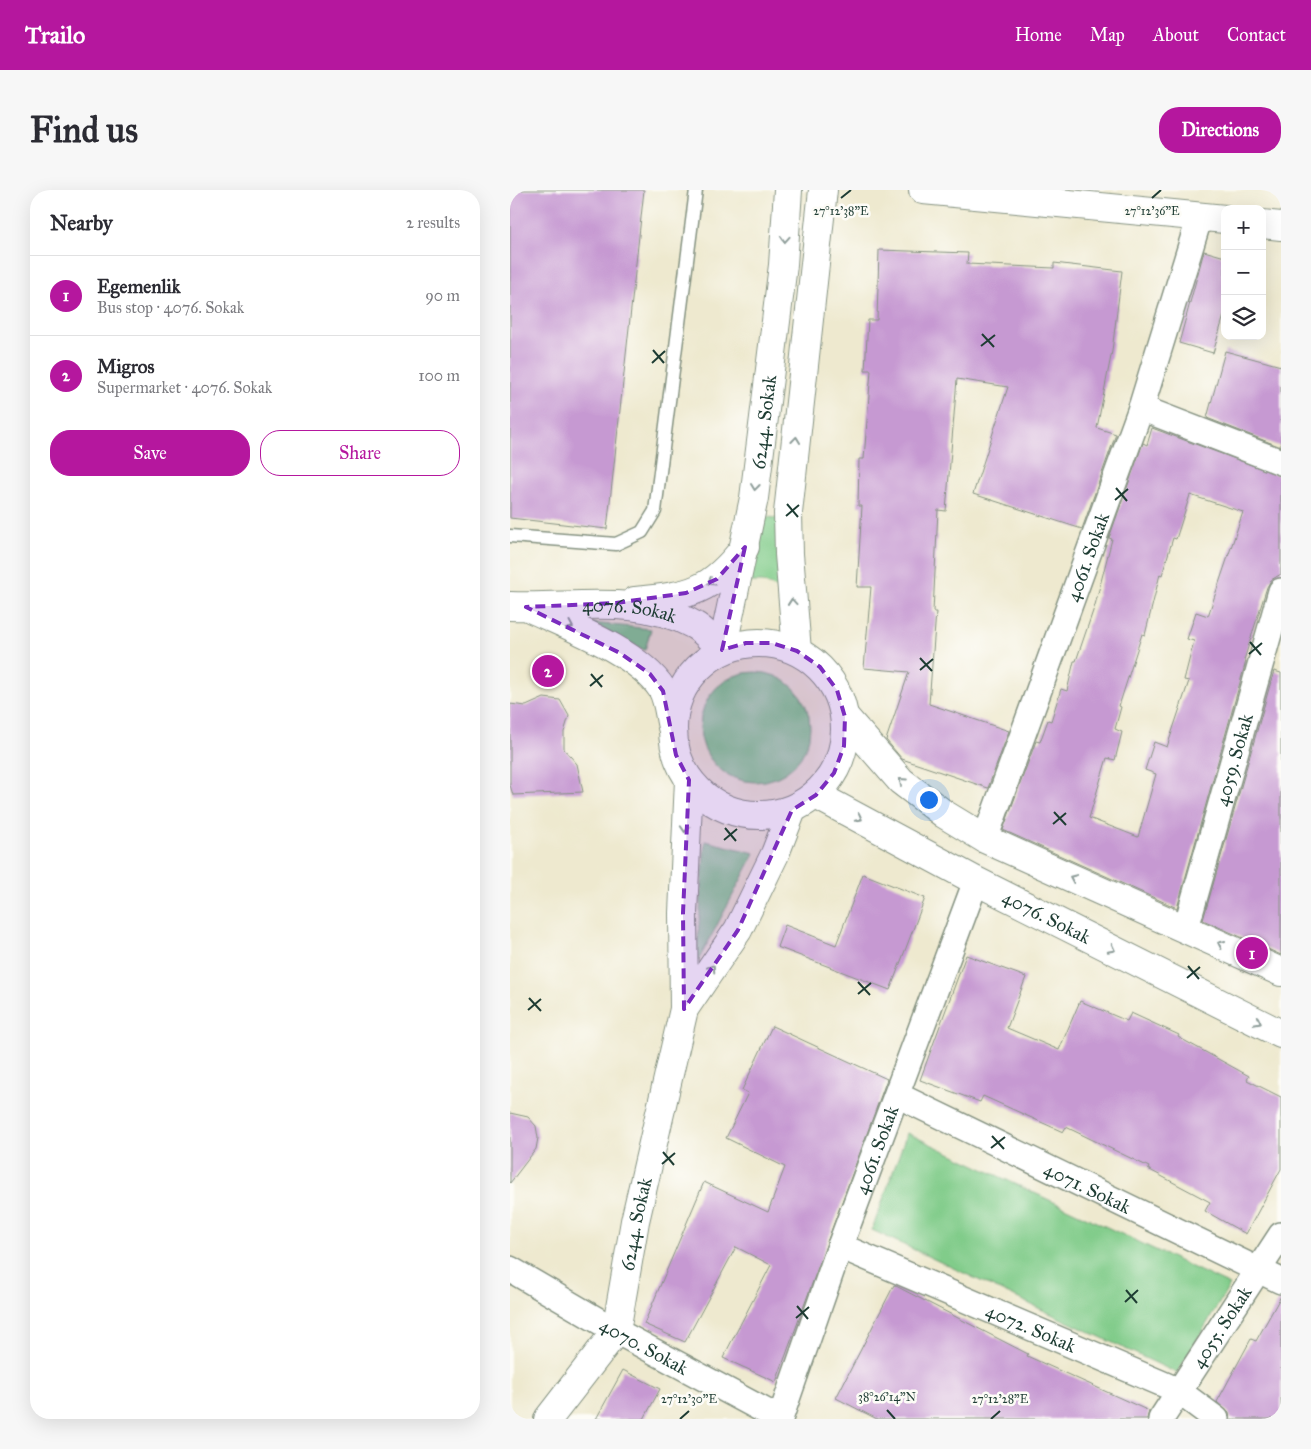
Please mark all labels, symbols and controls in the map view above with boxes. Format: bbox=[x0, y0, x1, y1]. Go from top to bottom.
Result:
text: Trailo bbox=[25, 20, 85, 50]
text: Home bbox=[1015, 24, 1062, 46]
text: Map bbox=[1090, 24, 1125, 46]
text: About bbox=[1153, 24, 1199, 46]
text: Contact bbox=[1227, 24, 1286, 46]
button: Directions bbox=[1159, 107, 1281, 153]
text: Find us bbox=[30, 109, 138, 152]
text: 27°12'38"E bbox=[813, 204, 869, 218]
text: 27°12'36"E bbox=[1124, 204, 1180, 218]
map controls bbox=[1221, 205, 1266, 340]
button: + bbox=[1221, 205, 1266, 250]
text: Nearby bbox=[50, 210, 113, 236]
text: 2 results bbox=[406, 213, 460, 232]
one-way arrow bbox=[779, 235, 790, 243]
button: − bbox=[1221, 250, 1266, 295]
text: Egemenlik bbox=[97, 275, 181, 298]
text: 1 bbox=[63, 286, 69, 305]
text: 90 m bbox=[425, 286, 460, 305]
button: layers bbox=[1221, 295, 1266, 340]
text: Bus stop · 4076. Sokak bbox=[97, 298, 244, 317]
text: Migros bbox=[97, 355, 154, 378]
text: 2 bbox=[62, 366, 70, 385]
text: 100 m bbox=[418, 366, 460, 385]
street label: 6244. Sokak bbox=[747, 373, 781, 471]
text: Supermarket · 4076. Sokak bbox=[97, 378, 272, 397]
button: Save bbox=[50, 430, 250, 476]
button: Share bbox=[260, 430, 460, 476]
one-way arrow bbox=[790, 436, 801, 444]
one-way arrow bbox=[750, 483, 761, 491]
street label: 4061. Sokak bbox=[1061, 509, 1114, 605]
one-way arrow bbox=[708, 575, 717, 585]
street label: 4076. Sokak bbox=[582, 594, 680, 628]
one-way arrow bbox=[787, 598, 798, 606]
one-way arrow bbox=[565, 620, 574, 631]
pin: 2 bbox=[532, 652, 564, 690]
street label: 4059. Sokak bbox=[1210, 711, 1258, 809]
one-way arrow bbox=[899, 778, 908, 787]
your location bbox=[916, 787, 942, 813]
one-way arrow bbox=[854, 812, 863, 822]
one-way arrow bbox=[680, 825, 691, 833]
one-way arrow bbox=[1069, 873, 1078, 884]
street label: 4076. Sokak bbox=[999, 885, 1095, 949]
pin: 1 bbox=[1236, 934, 1268, 972]
one-way arrow bbox=[1217, 940, 1226, 950]
one-way arrow bbox=[1107, 943, 1116, 953]
one-way arrow bbox=[706, 965, 715, 974]
one-way arrow bbox=[1252, 1016, 1261, 1026]
street label: 4061. Sokak bbox=[849, 1102, 903, 1197]
street label: 4071. Sokak bbox=[1040, 1157, 1135, 1219]
street label: 6244. Sokak bbox=[616, 1175, 657, 1273]
street label: 4055. Sokak bbox=[1186, 1282, 1257, 1372]
street label: 4072. Sokak bbox=[982, 1299, 1080, 1358]
street label: 4070. Sokak bbox=[596, 1313, 693, 1380]
text: 38°26'14"N bbox=[858, 1390, 916, 1404]
text: 27°12'30"E bbox=[661, 1392, 717, 1406]
text: 27°12'28"E bbox=[972, 1392, 1029, 1406]

